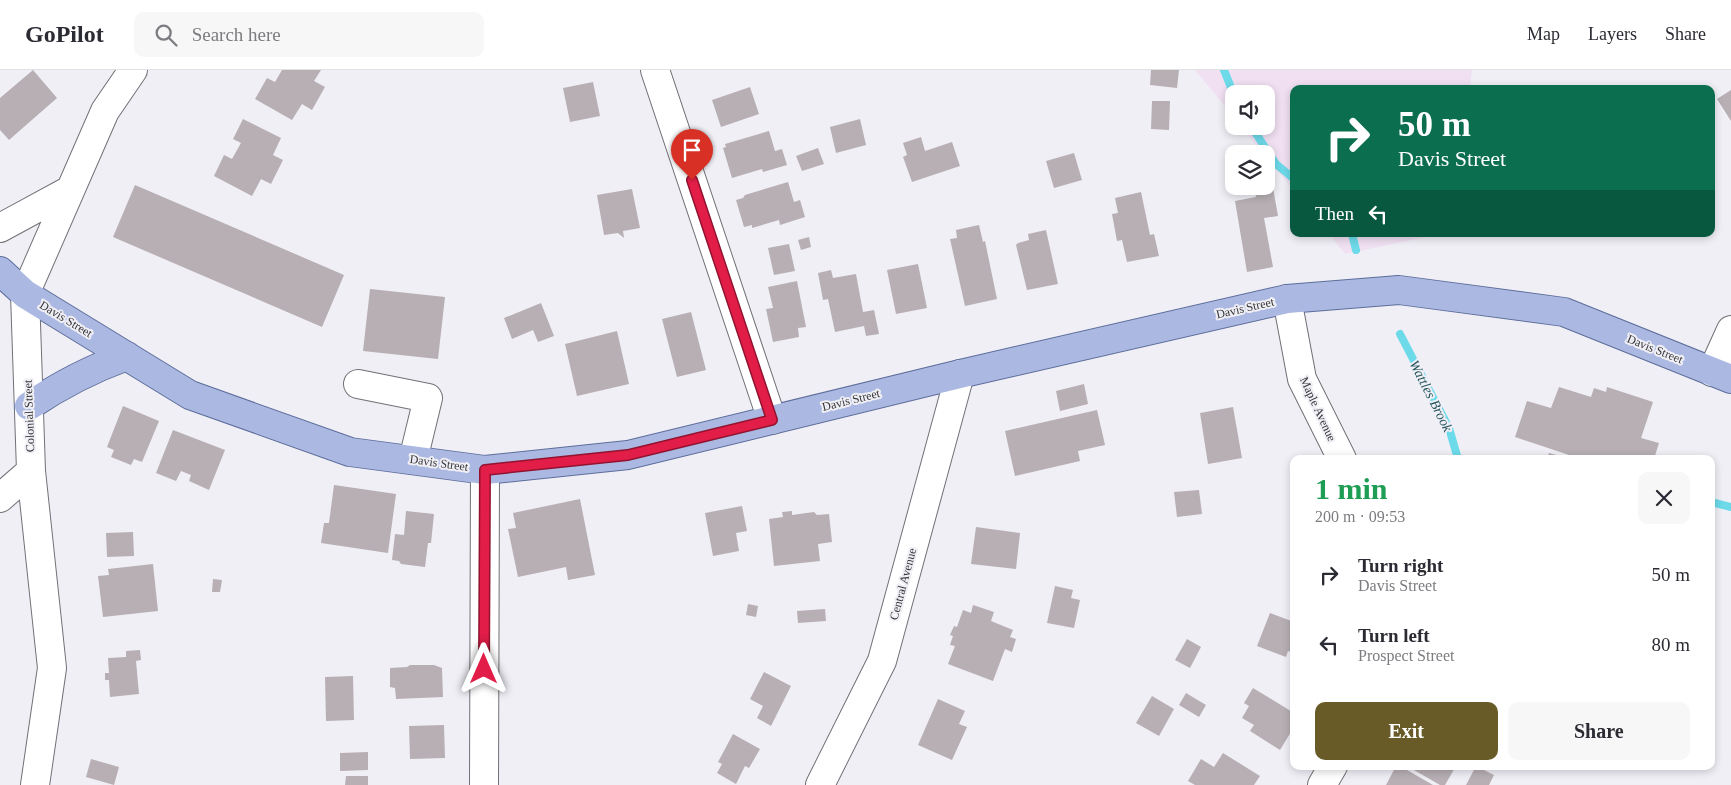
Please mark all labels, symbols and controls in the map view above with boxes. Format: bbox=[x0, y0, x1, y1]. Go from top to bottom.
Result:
search box bbox=[134, 12, 484, 57]
text: GoPilot bbox=[25, 21, 104, 47]
icon: search bbox=[152, 21, 180, 49]
text: Search here bbox=[192, 24, 281, 45]
text: Map bbox=[1527, 24, 1560, 44]
text: Layers bbox=[1588, 24, 1637, 44]
text: Share bbox=[1665, 24, 1706, 44]
map controls bbox=[1225, 85, 1275, 195]
button: sound bbox=[1225, 85, 1275, 135]
icon: right bbox=[1315, 105, 1380, 170]
text: 50 m bbox=[1398, 105, 1471, 144]
pin bbox=[671, 129, 713, 180]
icon: arrive bbox=[678, 136, 706, 164]
button: layers bbox=[1225, 145, 1275, 195]
text: Davis Street bbox=[1398, 146, 1506, 171]
icon: left bbox=[1364, 200, 1392, 228]
text: Then bbox=[1315, 203, 1354, 224]
street label: Davis Street bbox=[1215, 294, 1276, 321]
street label: Davis Street bbox=[37, 298, 95, 341]
street label: Davis Street bbox=[1625, 331, 1686, 367]
water label: Wattles Brook bbox=[1407, 358, 1456, 435]
street label: Maple Avenue bbox=[1297, 375, 1339, 443]
street label: Colonial Street bbox=[21, 379, 37, 452]
street label: Davis Street bbox=[821, 386, 882, 414]
street label: Davis Street bbox=[409, 452, 470, 474]
text: 1 min bbox=[1315, 472, 1388, 505]
button: close bbox=[1638, 472, 1690, 524]
text: 200 m · 09:53 bbox=[1315, 508, 1405, 525]
street label: Central Avenue bbox=[887, 546, 919, 622]
text: Turn right bbox=[1358, 555, 1443, 576]
icon: right bbox=[1315, 561, 1343, 589]
text: 50 m bbox=[1651, 564, 1690, 585]
text: Davis Street bbox=[1358, 577, 1437, 594]
text: Turn left bbox=[1358, 625, 1430, 646]
icon: left bbox=[1315, 631, 1343, 659]
text: 80 m bbox=[1651, 634, 1690, 655]
position arrow bbox=[457, 642, 509, 694]
text: Prospect Street bbox=[1358, 647, 1454, 664]
button: Exit bbox=[1315, 702, 1498, 760]
button: Share bbox=[1508, 702, 1690, 760]

